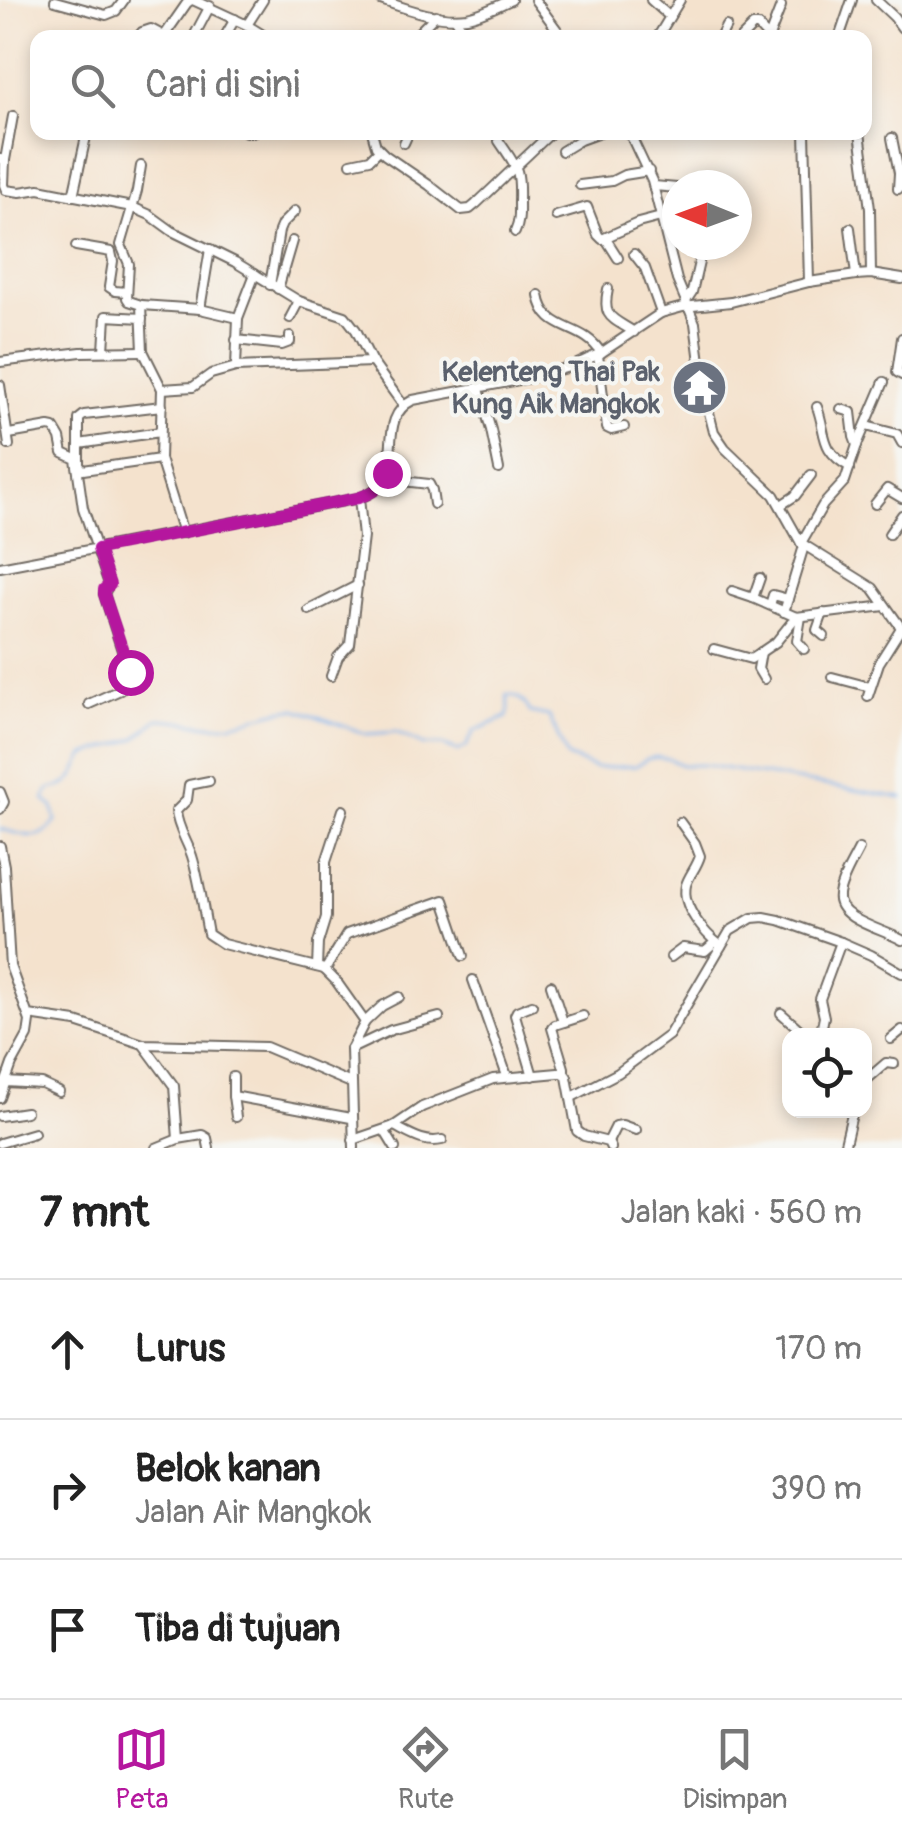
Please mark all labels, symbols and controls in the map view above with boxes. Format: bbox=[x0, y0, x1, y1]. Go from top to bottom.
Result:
search box bbox=[30, 30, 872, 140]
icon: search bbox=[65, 58, 120, 113]
text: Cari di sini bbox=[145, 61, 300, 109]
north arrow bbox=[662, 170, 752, 260]
place label: Kelenteng Thai Pak Kung Aik Mangkok bbox=[442, 355, 660, 422]
temple icon: Kelenteng Thai Pak Kung Aik Mangkok bbox=[669, 357, 729, 417]
route end bbox=[365, 451, 411, 497]
route start bbox=[108, 650, 154, 696]
map controls bbox=[782, 1028, 872, 1118]
button: locate bbox=[782, 1028, 872, 1118]
text: 7 mnt bbox=[40, 1187, 149, 1239]
text: Jalan kaki · 560 m bbox=[621, 1193, 862, 1233]
icon: ahead bbox=[40, 1322, 95, 1377]
text: Lurus bbox=[135, 1325, 225, 1373]
text: 170 m bbox=[775, 1329, 862, 1369]
text: Belok kanan bbox=[135, 1445, 321, 1493]
icon: right bbox=[40, 1462, 95, 1517]
text: 390 m bbox=[770, 1469, 862, 1509]
text: Jalan Air Mangkok bbox=[135, 1493, 372, 1533]
icon: arrive bbox=[40, 1602, 95, 1657]
text: Tiba di tujuan bbox=[135, 1605, 341, 1653]
tab: Peta bbox=[114, 1722, 169, 1817]
tab: Rute bbox=[398, 1722, 453, 1817]
tab: Disimpan bbox=[682, 1722, 788, 1817]

